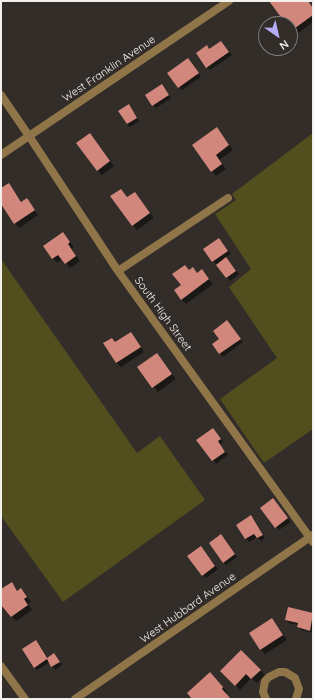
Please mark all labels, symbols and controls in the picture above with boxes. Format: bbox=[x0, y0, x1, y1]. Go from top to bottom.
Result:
north arrow bbox=[258, 16, 298, 56]
street label: West Franklin Avenue bbox=[60, 33, 158, 105]
text: N bbox=[277, 37, 291, 53]
street label: South High Street bbox=[132, 274, 194, 354]
street label: West Hubbard Avenue bbox=[138, 570, 238, 646]

